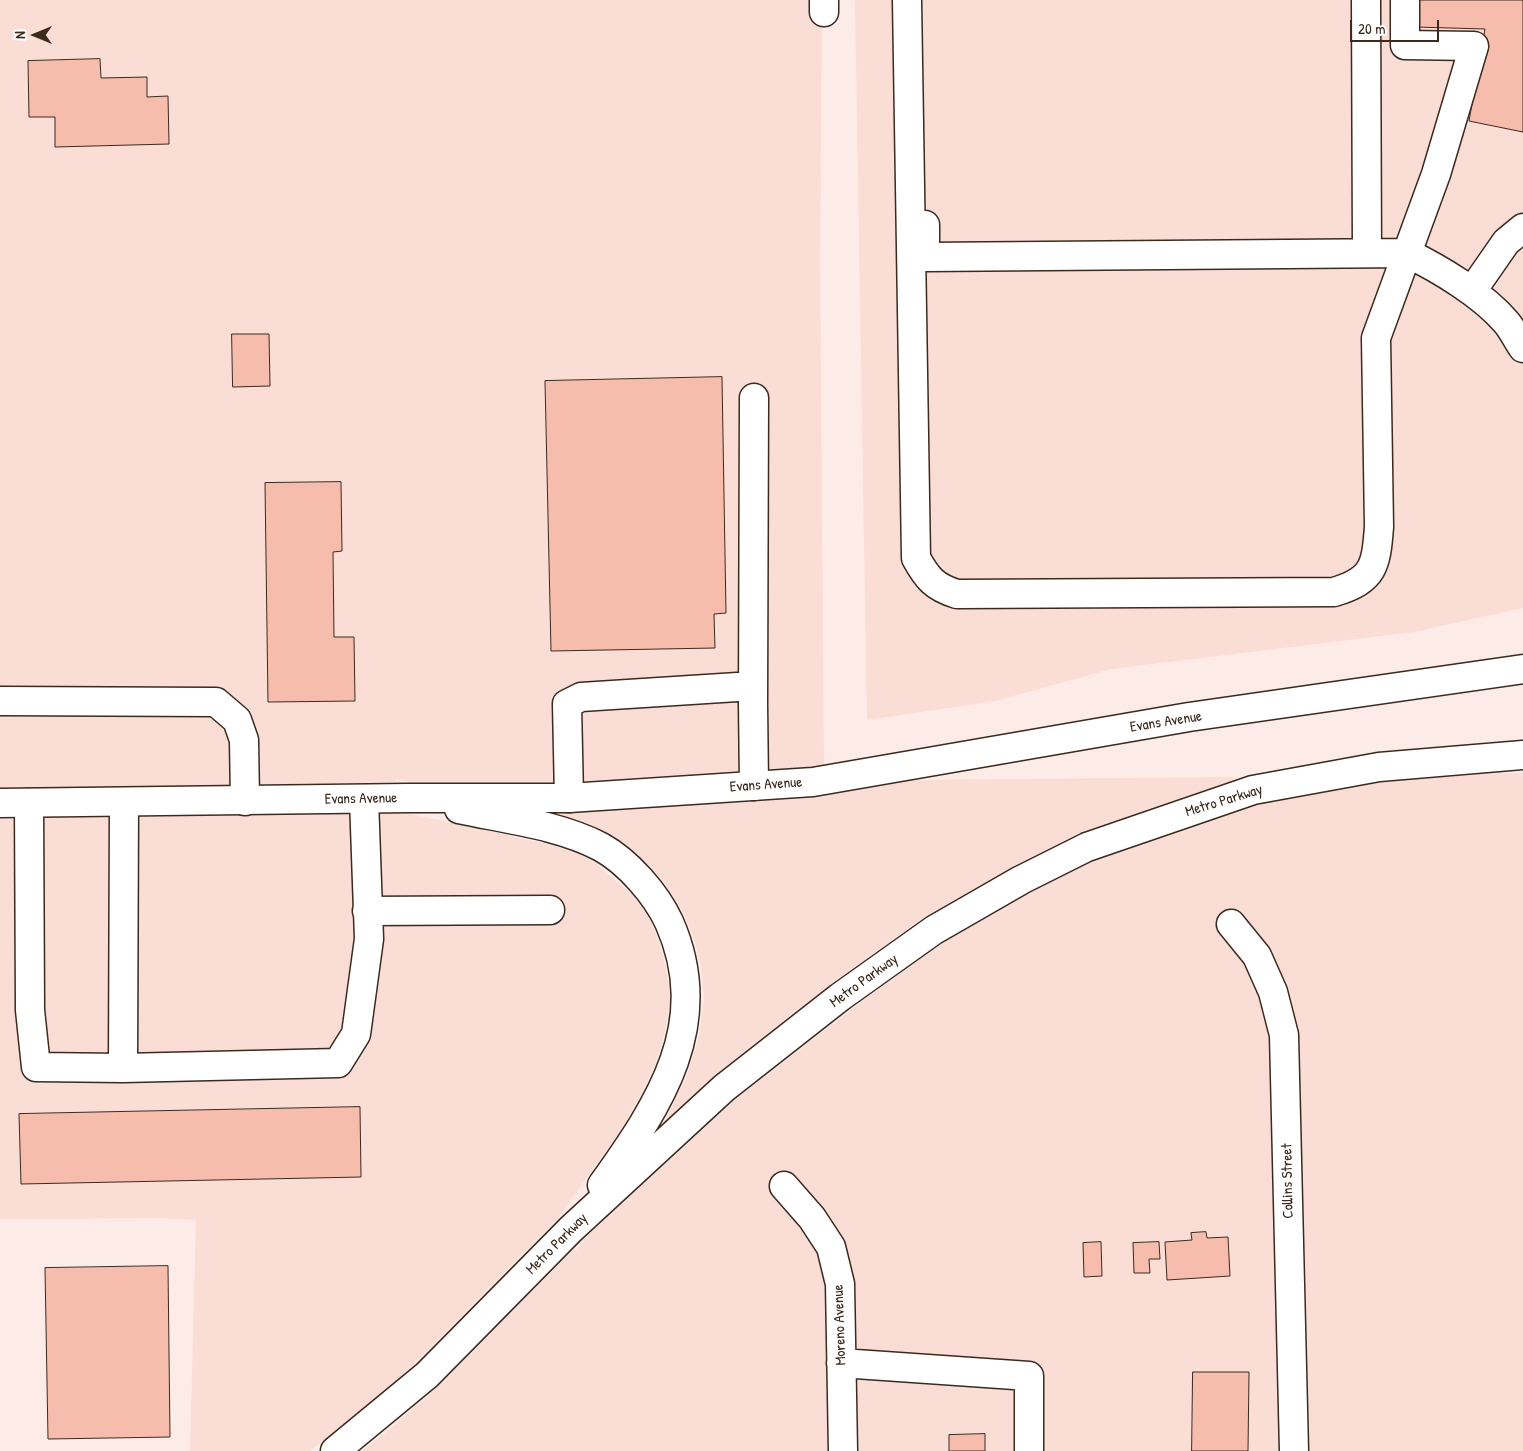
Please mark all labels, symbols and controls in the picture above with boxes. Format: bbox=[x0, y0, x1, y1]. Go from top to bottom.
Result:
north arrow bbox=[10, 10, 60, 60]
scale bar bbox=[1353, 10, 1442, 42]
text: 20 m bbox=[1358, 18, 1385, 39]
text: N bbox=[10, 31, 29, 39]
street label: Evans Avenue bbox=[1129, 707, 1203, 737]
street label: Evans Avenue bbox=[729, 773, 803, 797]
street label: Metro Parkway bbox=[1183, 781, 1265, 821]
street label: Evans Avenue bbox=[325, 789, 397, 809]
street label: Metro Parkway bbox=[827, 950, 901, 1012]
street label: Collins Street bbox=[1278, 1143, 1298, 1219]
street label: Metro Parkway bbox=[522, 1209, 592, 1279]
street label: Moreno Avenue bbox=[830, 1284, 850, 1366]

